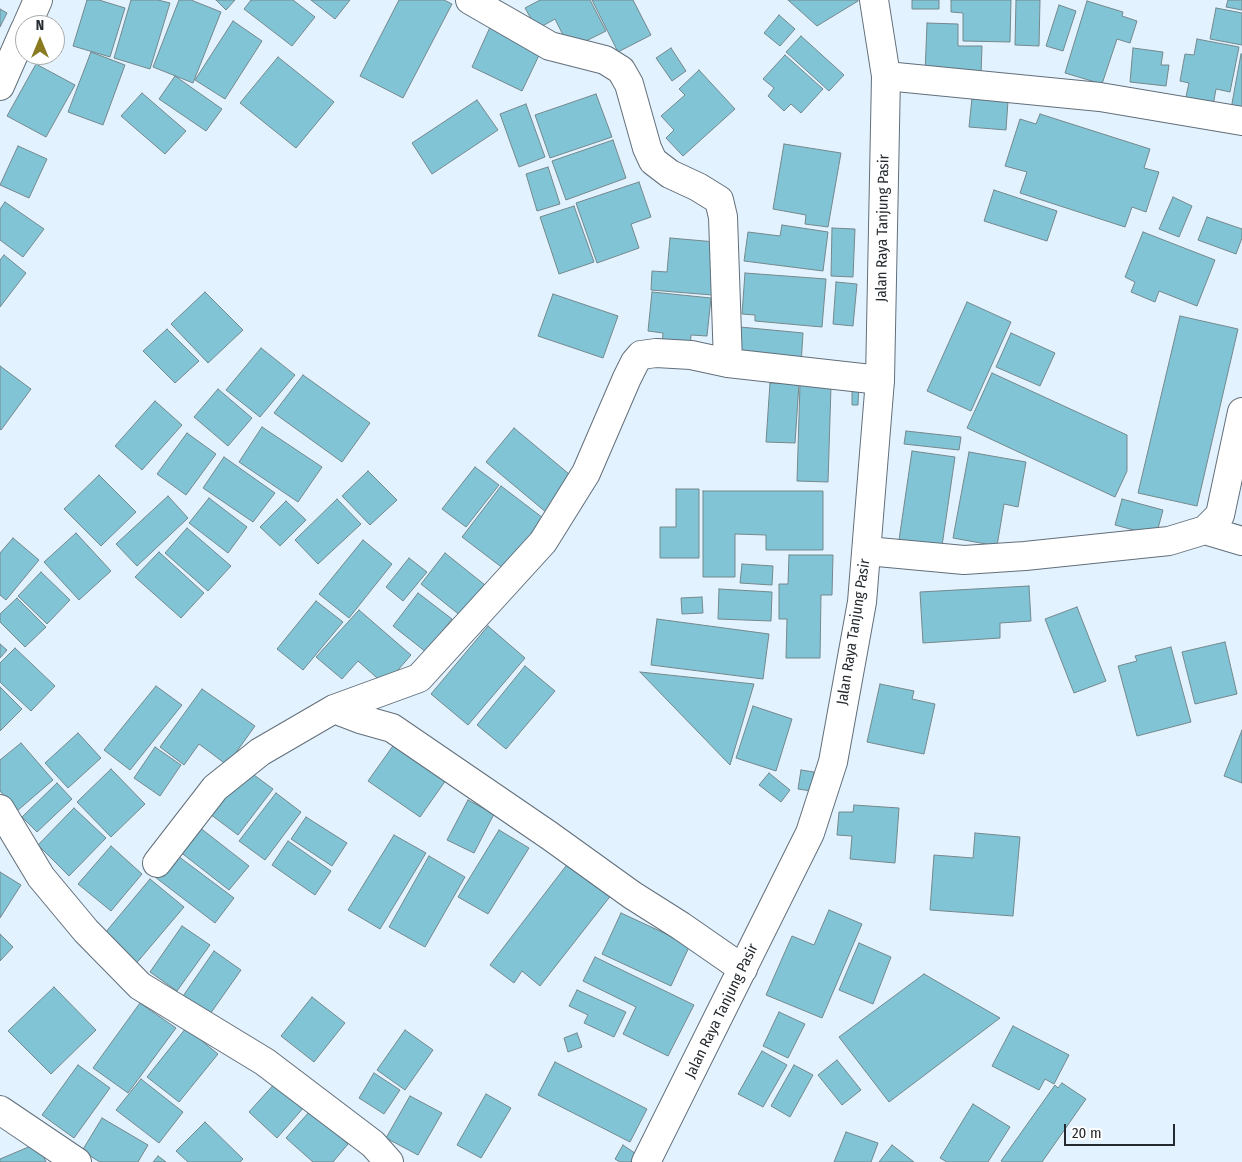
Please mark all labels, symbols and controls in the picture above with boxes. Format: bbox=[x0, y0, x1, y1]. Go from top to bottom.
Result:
north arrow bbox=[15, 15, 65, 65]
text: N bbox=[36, 17, 44, 34]
street label: Jalan Raya Tanjung Pasir bbox=[873, 154, 893, 302]
street label: Jalan Raya Tanjung Pasir bbox=[834, 558, 874, 706]
street label: Jalan Raya Tanjung Pasir bbox=[682, 941, 762, 1081]
scale bar bbox=[1067, 1114, 1178, 1146]
text: 20 m bbox=[1072, 1124, 1102, 1142]

